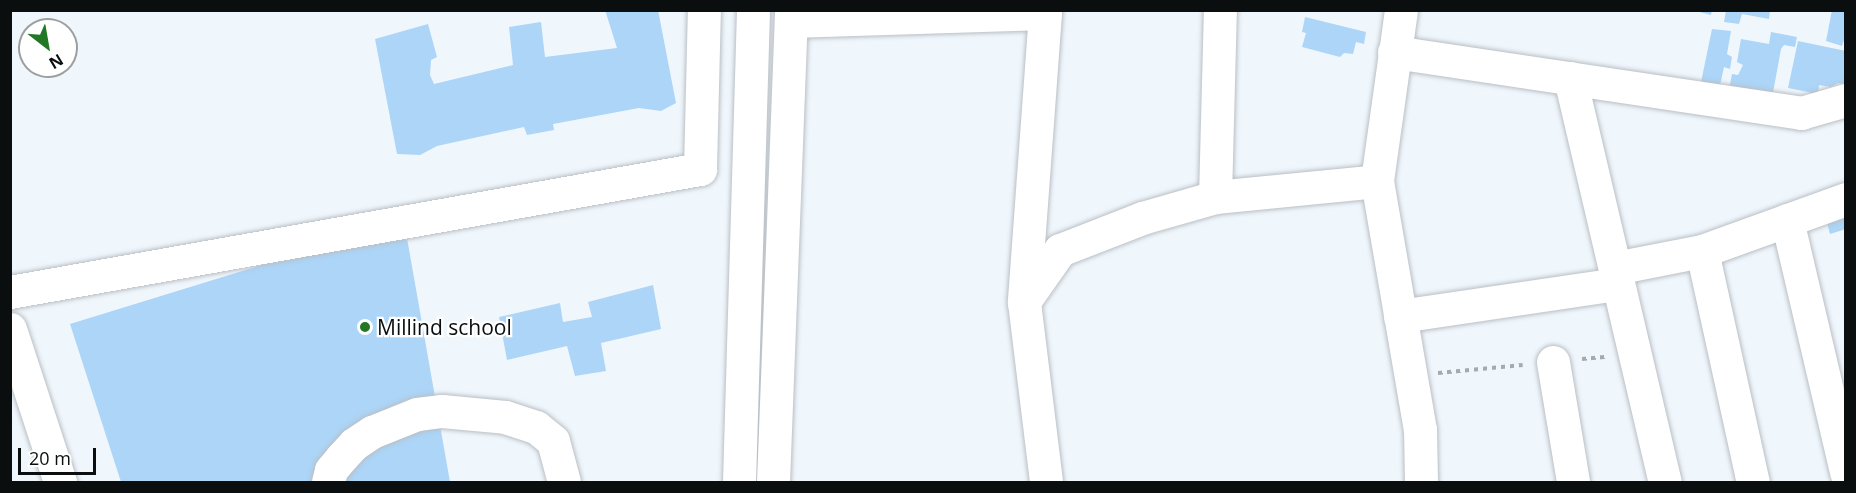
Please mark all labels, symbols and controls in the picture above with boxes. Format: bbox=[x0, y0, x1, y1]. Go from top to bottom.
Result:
north arrow bbox=[18, 18, 78, 78]
text: N bbox=[45, 49, 67, 74]
place label: Millind school bbox=[377, 314, 512, 340]
marker: Millind school bbox=[358, 320, 372, 334]
scale bar bbox=[21, 436, 99, 474]
text: 20 m bbox=[29, 446, 71, 470]

